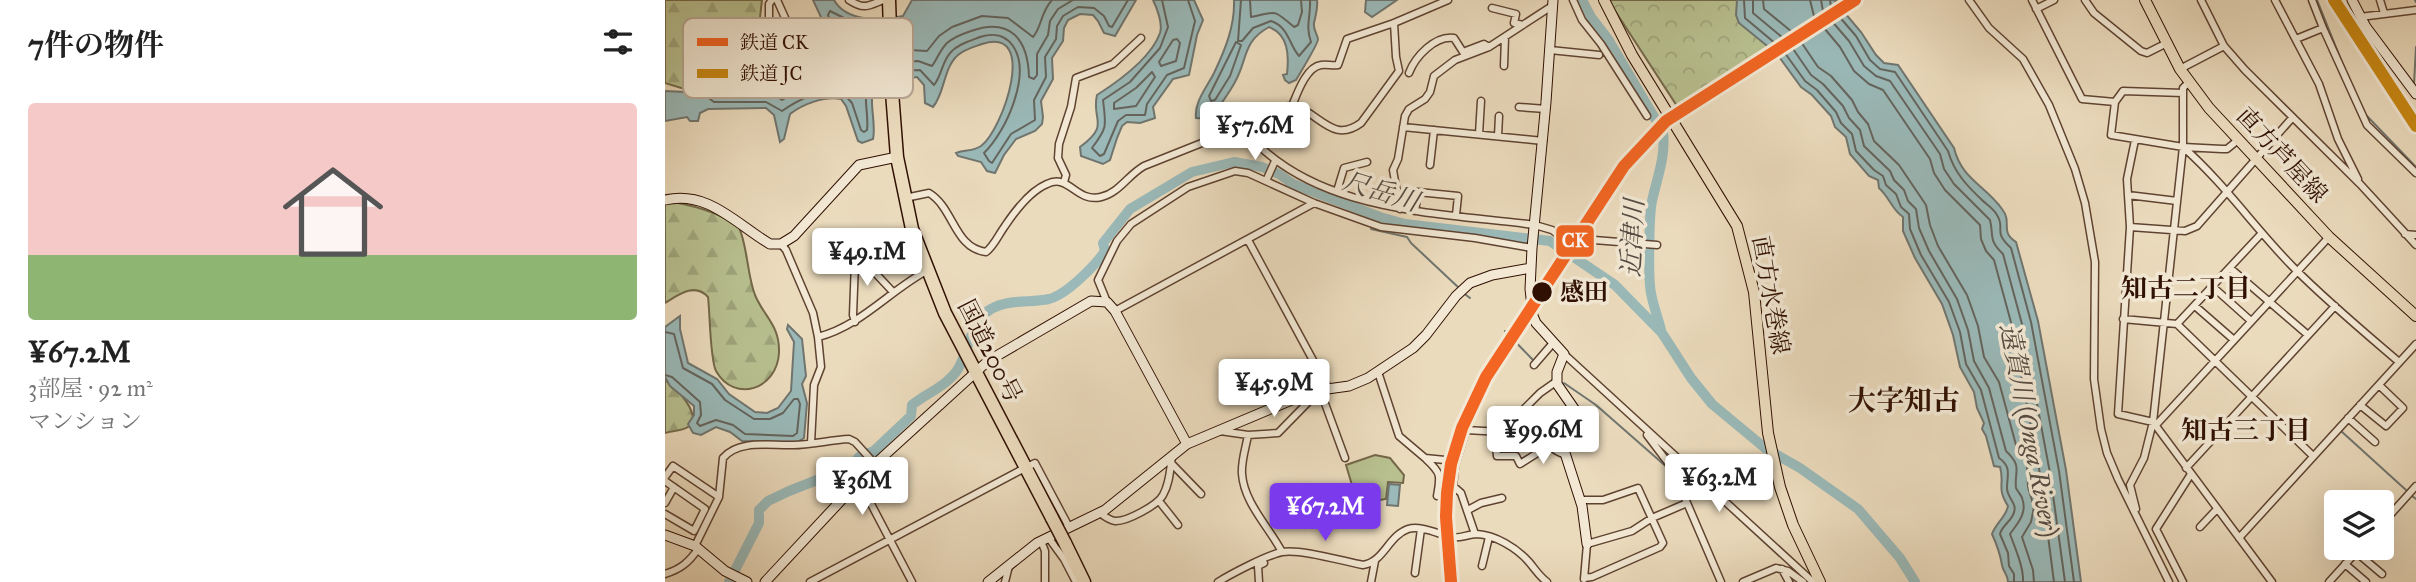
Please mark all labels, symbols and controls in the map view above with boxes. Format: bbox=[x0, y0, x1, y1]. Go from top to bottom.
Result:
legend bbox=[683, 18, 913, 98]
icon: filters bbox=[599, 23, 637, 61]
text: 7件の物件 bbox=[28, 27, 164, 63]
text: 鉄道 CK bbox=[740, 31, 809, 54]
text: 鉄道 JC bbox=[740, 62, 802, 86]
street label: 直方芦屋線 bbox=[2230, 101, 2334, 209]
pin: ¥57.6M bbox=[1198, 102, 1312, 162]
text: ¥57.6M bbox=[1216, 111, 1294, 139]
icon: home bbox=[270, 149, 396, 275]
water label: 尺岳川 bbox=[1339, 164, 1426, 219]
water label: 近津川 bbox=[1614, 195, 1650, 278]
line badge: CK bbox=[1555, 224, 1595, 258]
pin: ¥49.1M bbox=[810, 229, 924, 288]
text: CK bbox=[1562, 229, 1590, 252]
street label: 直方水巻線 bbox=[1746, 233, 1796, 357]
text: ¥49.1M bbox=[828, 237, 906, 265]
district label: 知古二丁目 bbox=[2121, 272, 2251, 304]
place label: 感田 bbox=[1560, 277, 1608, 307]
marker: 感田 bbox=[1530, 280, 1554, 304]
street label: 国道200号 bbox=[951, 294, 1029, 408]
water label: 遠賀川 (Onga River) bbox=[1994, 321, 2066, 539]
text: ¥67.2M bbox=[28, 334, 131, 370]
pin: ¥45.9M bbox=[1217, 360, 1331, 419]
text: ¥45.9M bbox=[1235, 368, 1313, 396]
text: 3部屋 · 92 m² bbox=[28, 374, 153, 402]
district label: 大字知古 bbox=[1848, 383, 1960, 418]
pin: ¥99.6M bbox=[1486, 406, 1600, 466]
text: マンション bbox=[28, 407, 142, 435]
district label: 知古三丁目 bbox=[2181, 414, 2311, 446]
text: ¥99.6M bbox=[1503, 415, 1583, 443]
pin: ¥63.2M bbox=[1662, 454, 1776, 514]
pin: ¥36M bbox=[821, 458, 903, 517]
text: ¥63.2M bbox=[1681, 463, 1757, 491]
text: ¥36M bbox=[832, 466, 892, 494]
pin: ¥67.2M bbox=[1268, 484, 1382, 543]
map controls bbox=[2324, 490, 2394, 560]
button: layers bbox=[2324, 490, 2394, 560]
text: ¥67.2M bbox=[1286, 492, 1364, 520]

